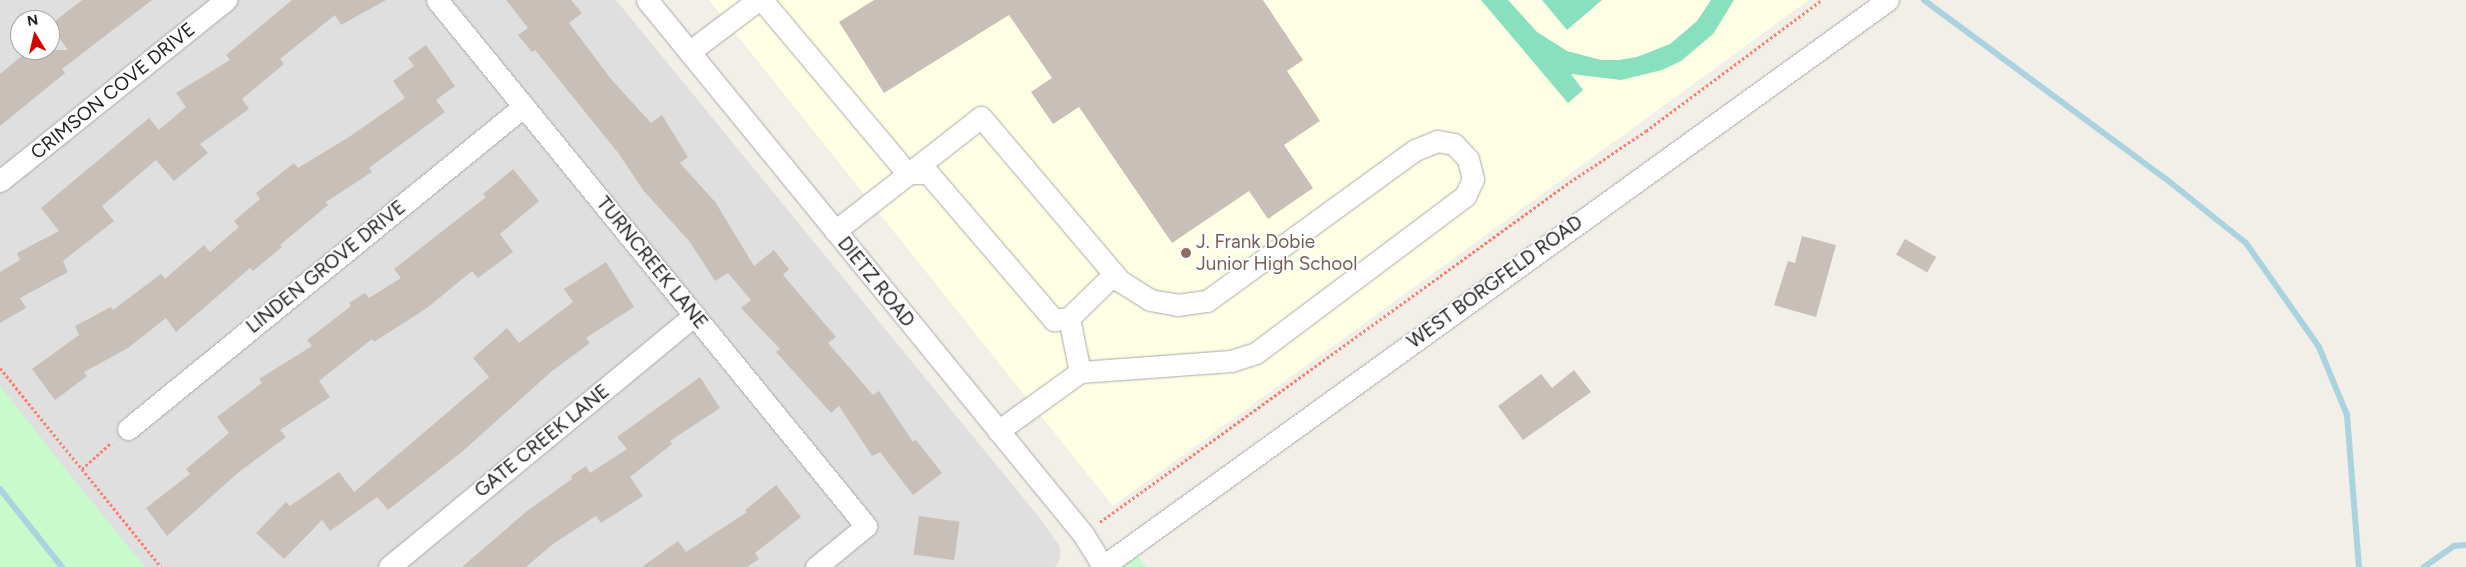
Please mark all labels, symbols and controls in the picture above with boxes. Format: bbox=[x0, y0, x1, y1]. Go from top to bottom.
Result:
north arrow bbox=[10, 10, 60, 60]
street label: CRIMSON COVE DRIVE bbox=[26, 18, 200, 164]
street label: TURNCREEK LANE bbox=[592, 192, 712, 334]
street label: LINDEN GROVE DRIVE bbox=[242, 196, 410, 338]
street label: WEST BORGFELD ROAD bbox=[1403, 211, 1587, 353]
place label: J. Frank Dobie Junior High School bbox=[1196, 231, 1357, 275]
street label: DIETZ ROAD bbox=[833, 232, 919, 332]
marker: J. Frank Dobie Junior High School bbox=[1180, 247, 1192, 259]
street label: GATE CREEK LANE bbox=[470, 380, 614, 502]

